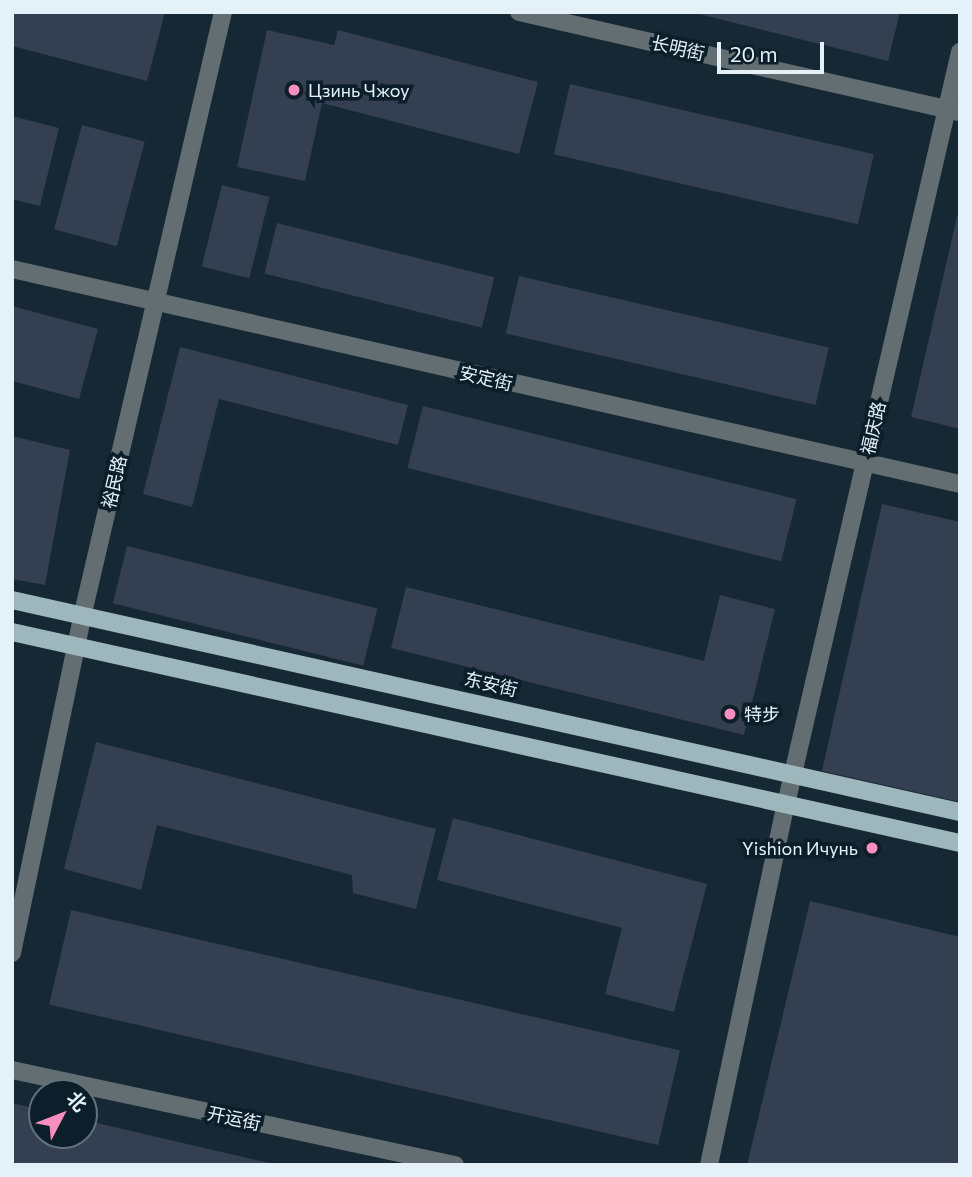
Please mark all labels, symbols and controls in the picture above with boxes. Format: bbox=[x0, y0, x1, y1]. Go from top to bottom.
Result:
scale bar bbox=[720, 28, 827, 72]
street label: 长明街 bbox=[649, 31, 707, 65]
text: 20 m bbox=[730, 41, 778, 66]
place label: Цзинь Чжоу bbox=[308, 79, 410, 101]
marker: Цзинь Чжоу bbox=[286, 82, 302, 98]
street label: 安定街 bbox=[457, 361, 515, 395]
street label: 福庆路 bbox=[856, 399, 890, 457]
street label: 裕民路 bbox=[97, 453, 131, 511]
street label: 东安街 bbox=[462, 667, 520, 701]
place label: 特步 bbox=[744, 703, 780, 725]
marker: 特步 bbox=[722, 706, 738, 722]
place label: Yishion Ичунь bbox=[742, 837, 858, 859]
marker: Yishion Ичунь bbox=[864, 840, 880, 856]
north arrow bbox=[28, 1079, 98, 1149]
text: 北 bbox=[63, 1086, 92, 1116]
street label: 开运街 bbox=[205, 1102, 263, 1134]

